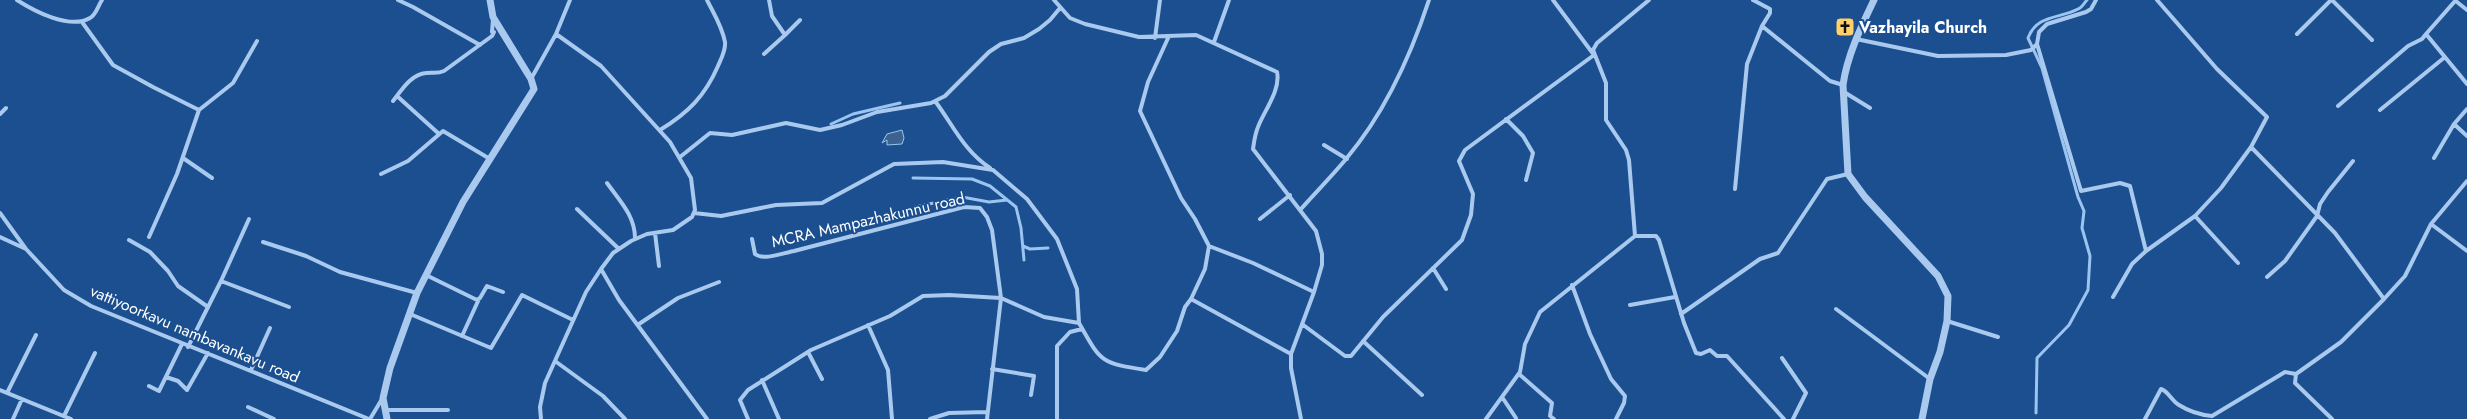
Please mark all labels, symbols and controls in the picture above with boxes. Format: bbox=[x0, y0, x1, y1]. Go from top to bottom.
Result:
church icon: Vazhayila Church bbox=[1834, 16, 1856, 38]
place label: Vazhayila Church bbox=[1858, 16, 1987, 39]
street label: MCRA Mampazhakunnu road bbox=[769, 187, 967, 253]
street label: vattiyoorkavu nambavankavu road bbox=[87, 279, 303, 389]

